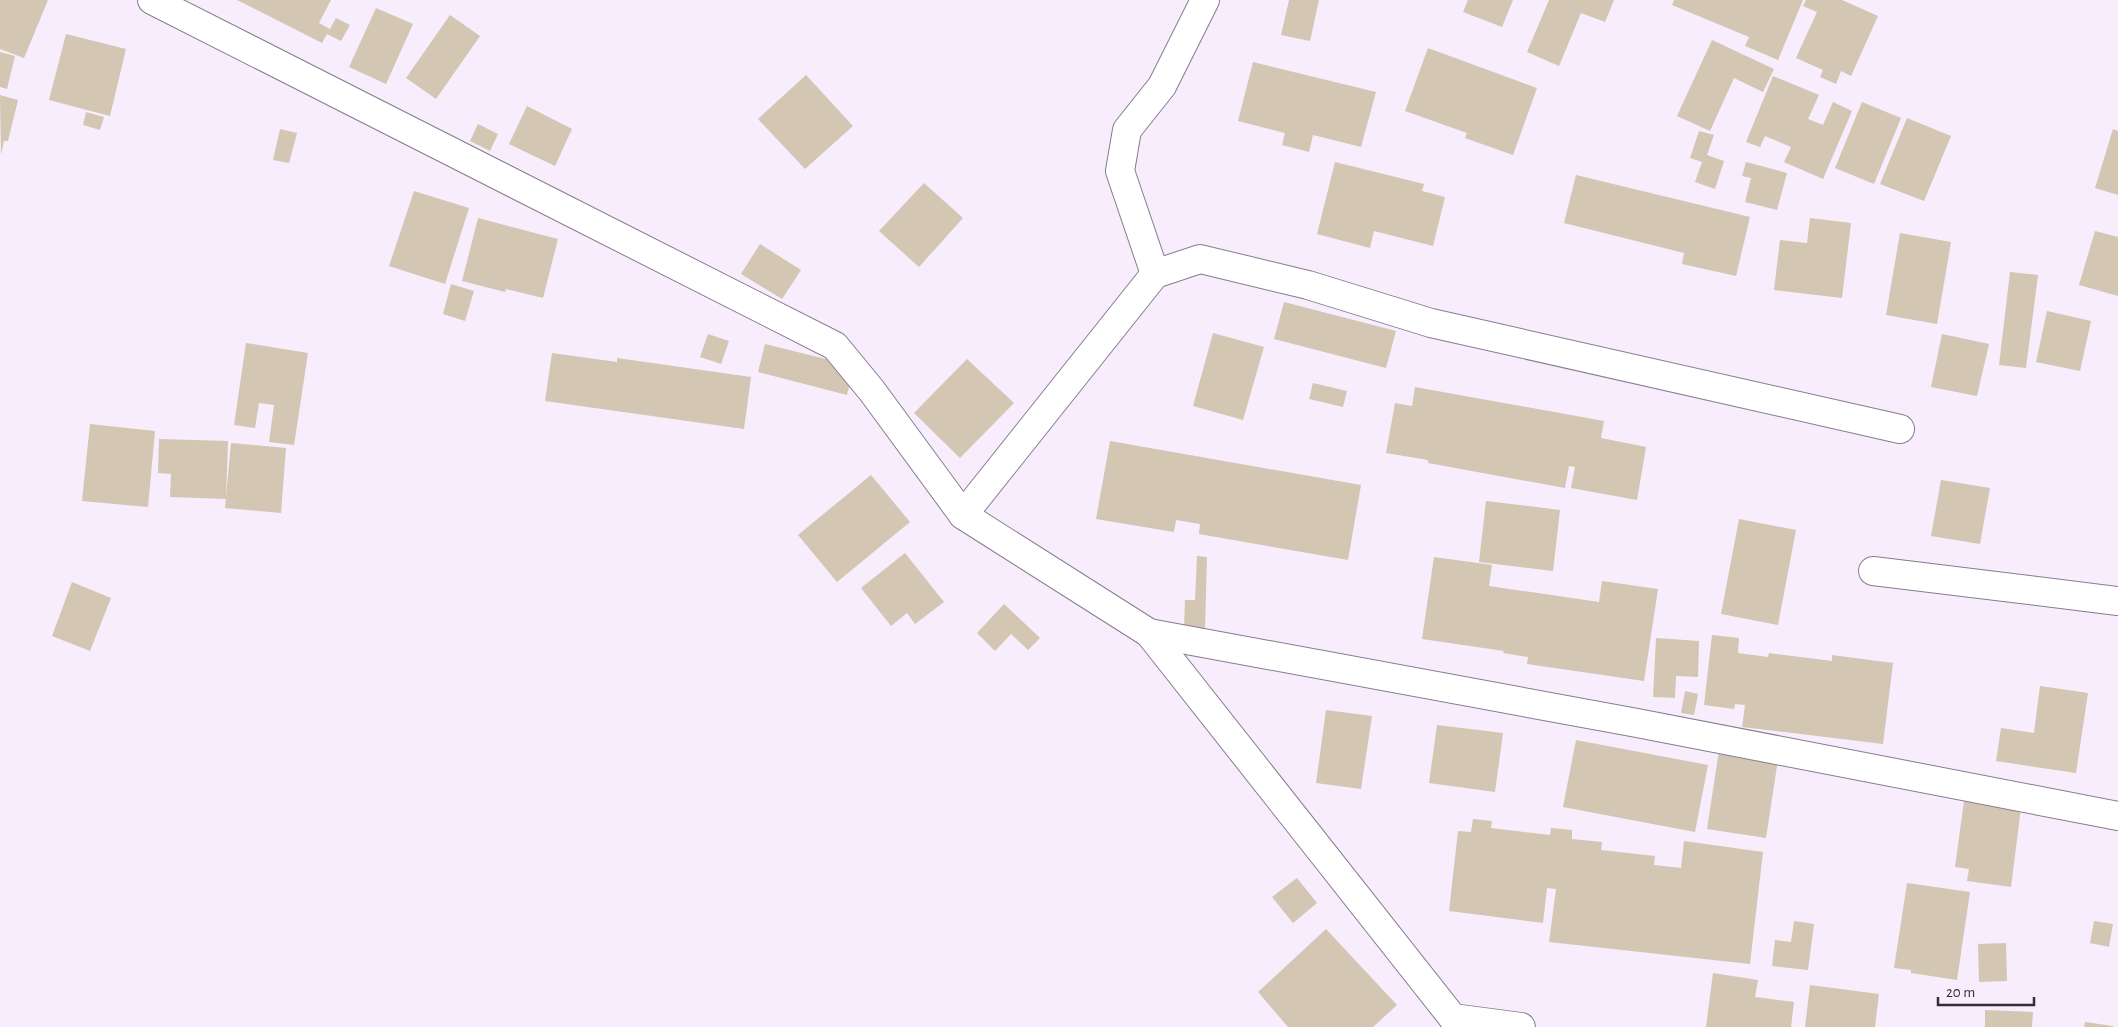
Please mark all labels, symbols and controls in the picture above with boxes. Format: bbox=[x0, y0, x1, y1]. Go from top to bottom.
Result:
scale bar bbox=[1938, 974, 2034, 1006]
text: 20 m bbox=[1946, 985, 1975, 1000]

